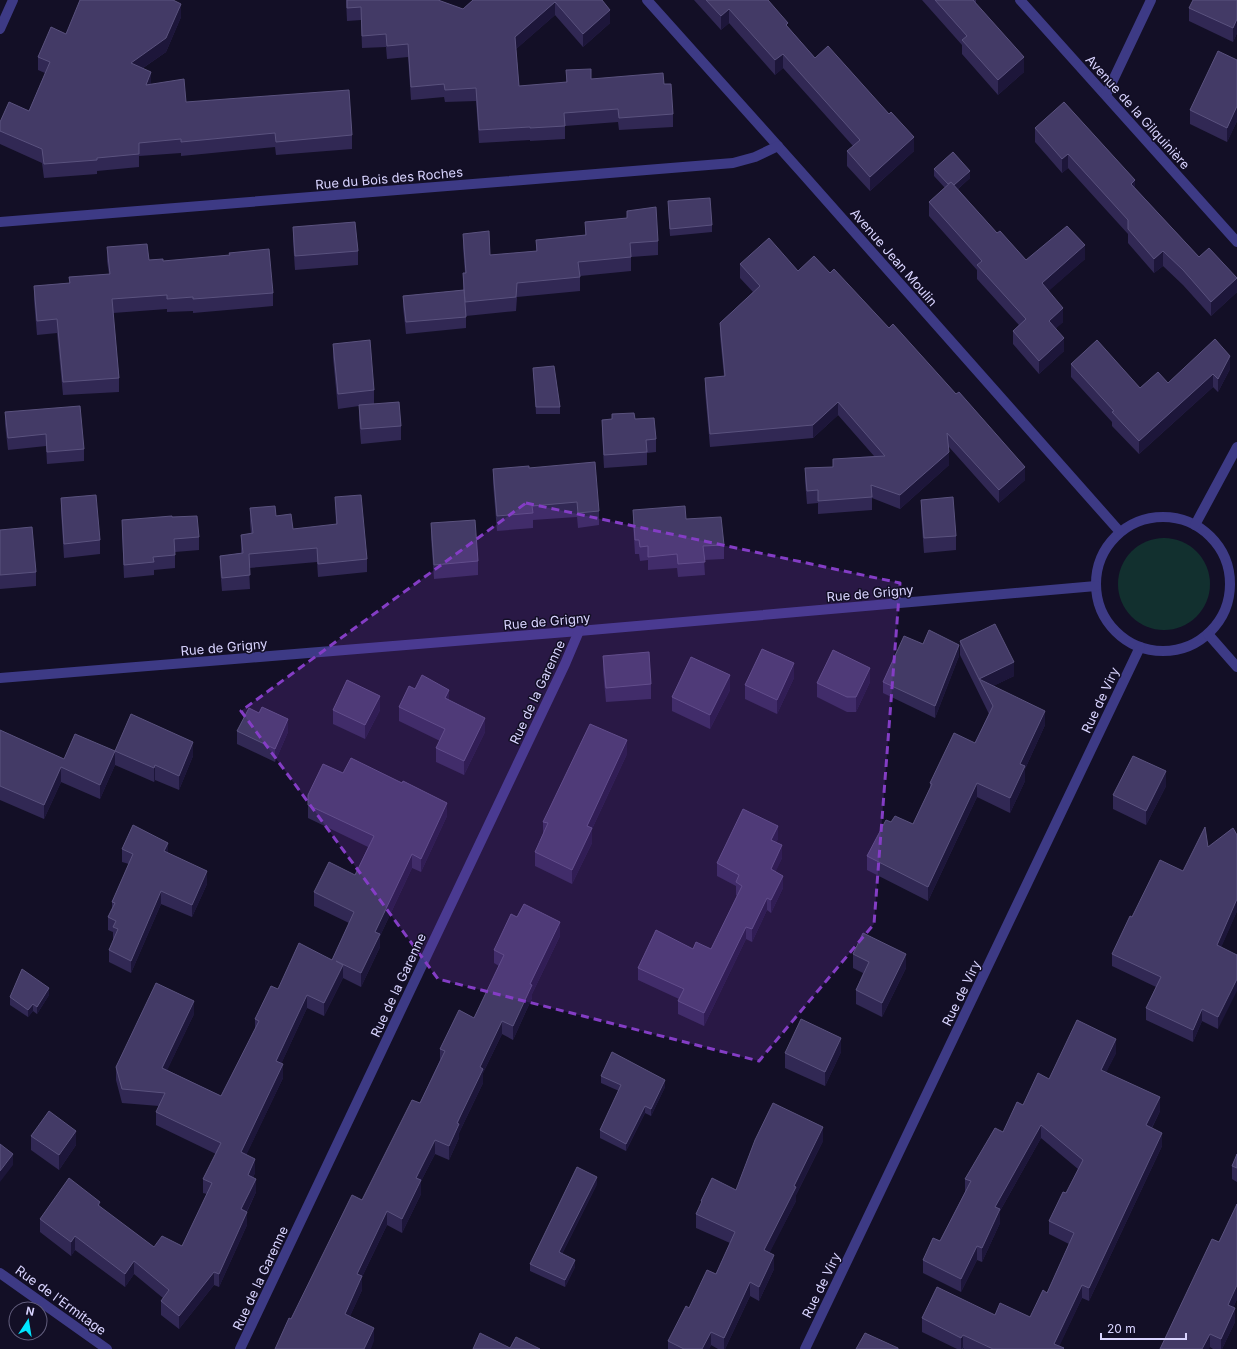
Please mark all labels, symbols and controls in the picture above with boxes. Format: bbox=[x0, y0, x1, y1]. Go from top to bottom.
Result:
street label: Avenue de la Gilquinière bbox=[1083, 52, 1193, 172]
street label: Rue du Bois des Roches bbox=[315, 164, 464, 192]
street label: Avenue Jean Moulin bbox=[847, 205, 941, 309]
street label: Rue de Grigny bbox=[826, 581, 914, 605]
street label: Rue de Grigny bbox=[503, 609, 591, 633]
street label: Rue de Grigny bbox=[180, 635, 268, 659]
street label: Rue de la Garenne bbox=[506, 638, 568, 746]
street label: Rue de Viry bbox=[1078, 664, 1122, 736]
street label: Rue de la Garenne bbox=[367, 931, 429, 1039]
street label: Rue de Viry bbox=[938, 958, 984, 1028]
street label: Rue de la Garenne bbox=[229, 1224, 291, 1332]
street label: Rue de Viry bbox=[798, 1250, 844, 1320]
street label: Rue de l'Ermitage bbox=[13, 1262, 109, 1338]
north arrow bbox=[8, 1301, 48, 1341]
text: N bbox=[25, 1303, 36, 1319]
scale bar bbox=[1101, 1315, 1186, 1341]
text: 20 m bbox=[1107, 1321, 1136, 1336]

